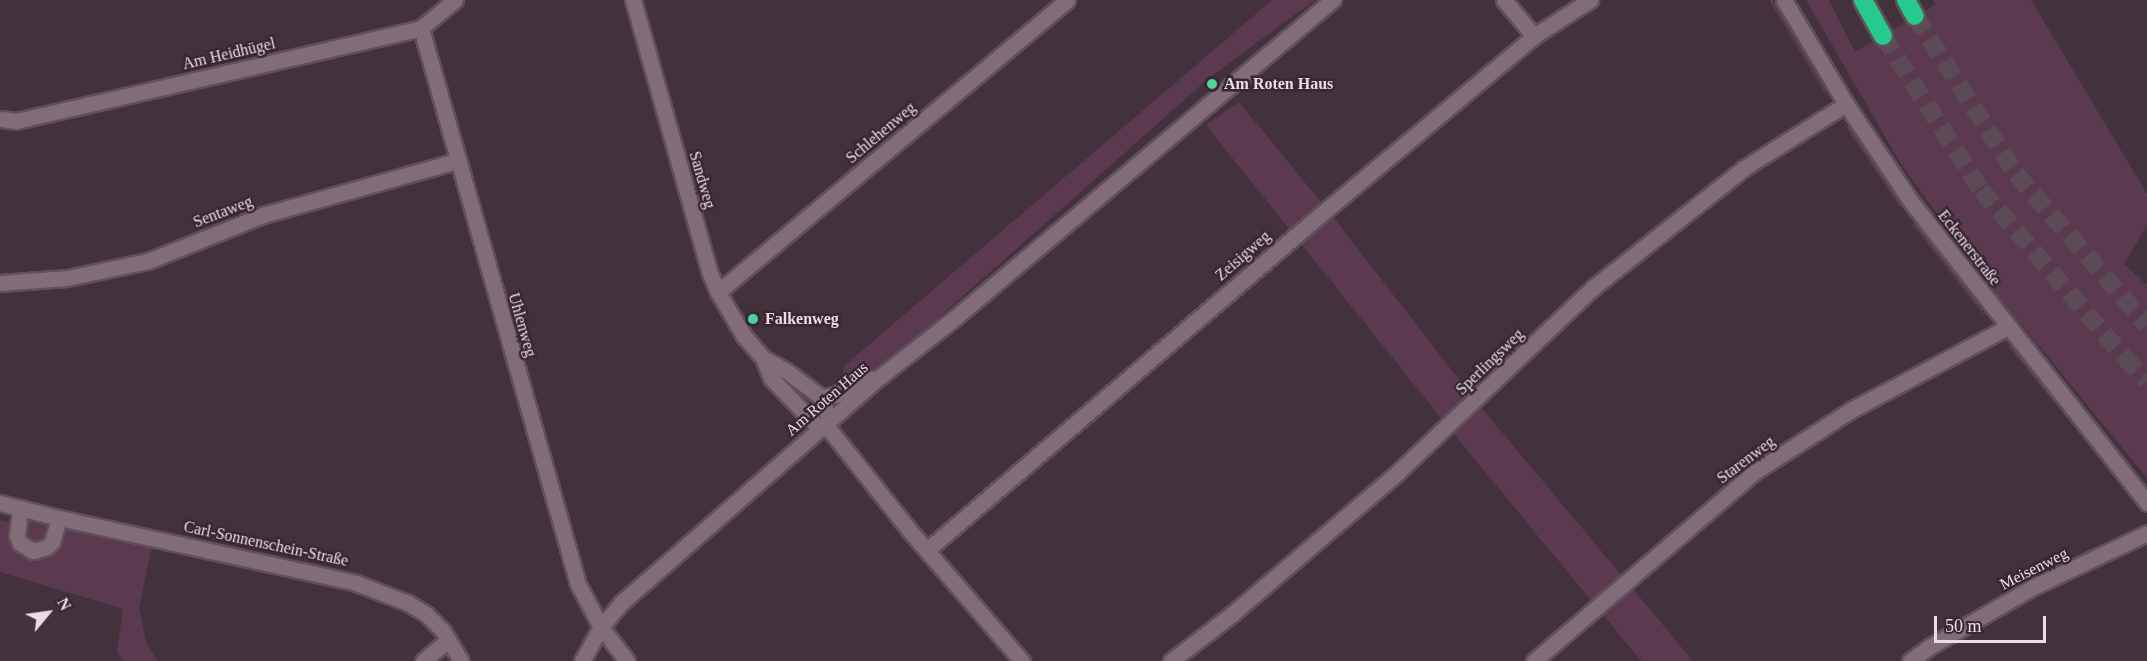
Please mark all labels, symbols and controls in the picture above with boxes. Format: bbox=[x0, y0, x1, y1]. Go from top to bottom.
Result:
street label: Am Heidhügel bbox=[181, 34, 277, 74]
place label: Am Roten Haus bbox=[1224, 74, 1333, 94]
marker: Am Roten Haus bbox=[1205, 77, 1219, 91]
street label: Schlehenweg bbox=[842, 98, 920, 168]
street label: Sandweg bbox=[685, 149, 719, 211]
street label: Sentaweg bbox=[191, 192, 255, 232]
street label: Eckenerstraße bbox=[1934, 206, 2004, 290]
street label: Zeisigweg bbox=[1212, 227, 1274, 285]
street label: Uhlenweg bbox=[504, 291, 540, 359]
place label: Falkenweg bbox=[765, 309, 839, 329]
marker: Falkenweg bbox=[746, 312, 760, 326]
street label: Sperlingsweg bbox=[1452, 325, 1528, 399]
street label: Am Roten Haus bbox=[782, 358, 872, 440]
street label: Starenweg bbox=[1713, 432, 1779, 488]
street label: Carl-Sonnenschein-Straße bbox=[182, 517, 350, 571]
street label: Meisenweg bbox=[1997, 544, 2071, 594]
north arrow bbox=[18, 583, 78, 643]
text: N bbox=[54, 595, 74, 613]
scale bar bbox=[1937, 604, 2050, 642]
text: 50 m bbox=[1945, 616, 1982, 636]

